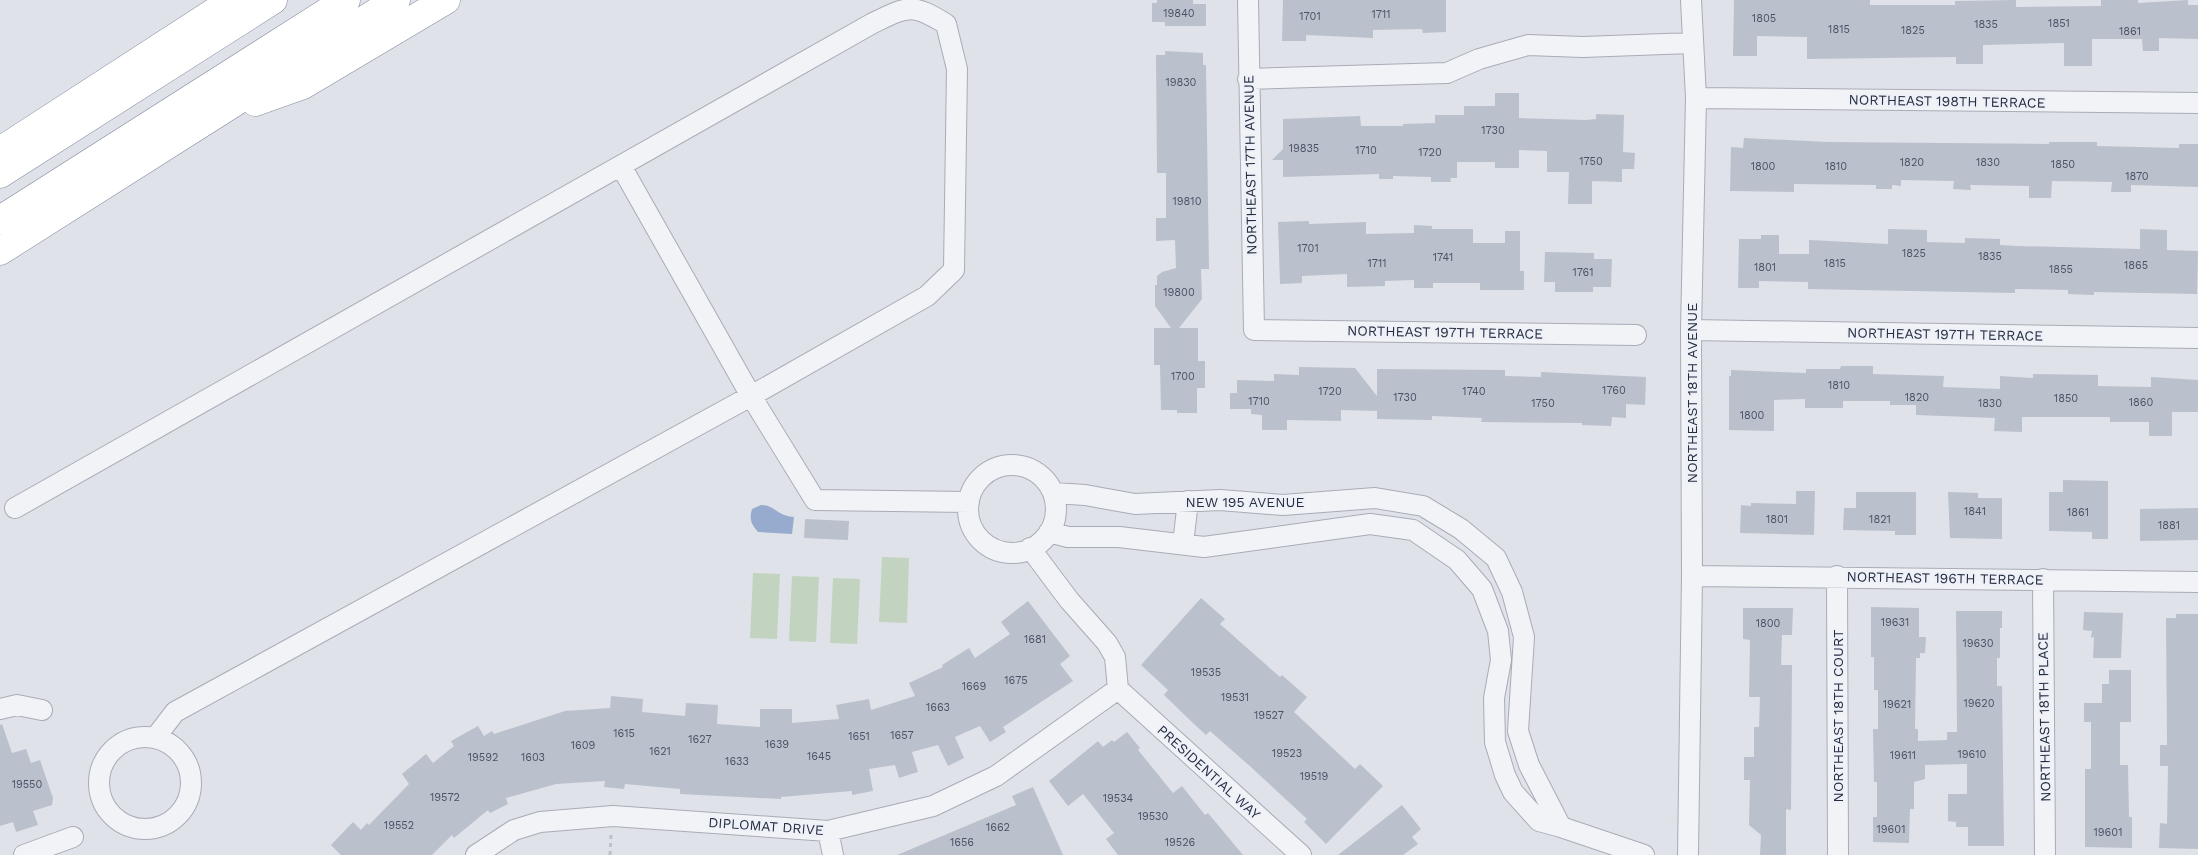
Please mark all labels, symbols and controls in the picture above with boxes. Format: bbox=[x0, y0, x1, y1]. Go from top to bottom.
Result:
house number: 19840 bbox=[1163, 7, 1195, 20]
house number: 1711 bbox=[1371, 8, 1391, 21]
house number: 1701 bbox=[1299, 10, 1321, 23]
house number: 1805 bbox=[1752, 12, 1776, 25]
house number: 1851 bbox=[2048, 17, 2070, 30]
house number: 1835 bbox=[1974, 18, 1998, 31]
house number: 1815 bbox=[1828, 23, 1850, 36]
house number: 1825 bbox=[1901, 24, 1925, 37]
house number: 1861 bbox=[2119, 25, 2141, 38]
street label: NORTHEAST 17TH AVENUE bbox=[1240, 75, 1260, 255]
house number: 19830 bbox=[1166, 76, 1197, 89]
street label: NORTHEAST 198TH TERRACE bbox=[1848, 91, 2046, 111]
house number: 1730 bbox=[1481, 124, 1505, 137]
house number: 19835 bbox=[1289, 142, 1319, 155]
house number: 1710 bbox=[1355, 144, 1377, 157]
house number: 1720 bbox=[1418, 146, 1442, 159]
house number: 1750 bbox=[1579, 155, 1603, 168]
house number: 1820 bbox=[1900, 156, 1924, 169]
house number: 1830 bbox=[1976, 156, 2000, 169]
house number: 1850 bbox=[2051, 158, 2075, 171]
house number: 1800 bbox=[1751, 160, 1776, 173]
house number: 1810 bbox=[1825, 160, 1847, 173]
house number: 1870 bbox=[2125, 170, 2149, 183]
house number: 19810 bbox=[1173, 195, 1202, 208]
house number: 1701 bbox=[1297, 242, 1319, 255]
house number: 1825 bbox=[1902, 247, 1926, 260]
house number: 1835 bbox=[1978, 250, 2002, 263]
house number: 1741 bbox=[1433, 251, 1453, 264]
house number: 1711 bbox=[1367, 257, 1387, 270]
house number: 1815 bbox=[1824, 257, 1846, 270]
house number: 1865 bbox=[2124, 259, 2148, 272]
house number: 1801 bbox=[1754, 261, 1776, 274]
house number: 1855 bbox=[2049, 263, 2073, 276]
house number: 1761 bbox=[1572, 266, 1594, 279]
house number: 19800 bbox=[1163, 286, 1195, 299]
street label: NORTHEAST 18TH AVENUE bbox=[1684, 303, 1700, 483]
street label: NORTHEAST 197TH TERRACE bbox=[1347, 322, 1543, 342]
street label: NORTHEAST 197TH TERRACE bbox=[1847, 324, 2043, 344]
house number: 1700 bbox=[1171, 370, 1195, 383]
house number: 1810 bbox=[1828, 379, 1850, 392]
house number: 1760 bbox=[1602, 384, 1626, 397]
house number: 1720 bbox=[1318, 385, 1342, 398]
house number: 1740 bbox=[1462, 385, 1486, 398]
house number: 1730 bbox=[1393, 391, 1417, 404]
house number: 1820 bbox=[1905, 391, 1929, 404]
house number: 1850 bbox=[2054, 392, 2078, 405]
house number: 1710 bbox=[1248, 395, 1270, 408]
house number: 1860 bbox=[2129, 396, 2153, 409]
house number: 1750 bbox=[1531, 397, 1555, 410]
house number: 1830 bbox=[1978, 397, 2002, 410]
house number: 1800 bbox=[1740, 409, 1765, 422]
street label: NEW 195 AVENUE bbox=[1186, 494, 1304, 510]
house number: 1841 bbox=[1964, 505, 1986, 518]
house number: 1861 bbox=[2067, 506, 2089, 519]
house number: 1801 bbox=[1766, 513, 1788, 526]
house number: 1821 bbox=[1869, 513, 1891, 526]
house number: 1881 bbox=[2158, 519, 2180, 532]
street label: NORTHEAST 196TH TERRACE bbox=[1846, 568, 2044, 588]
house number: 19631 bbox=[1881, 616, 1909, 629]
house number: 1800 bbox=[1756, 617, 1781, 630]
street label: NORTHEAST 18TH COURT bbox=[1830, 629, 1846, 802]
street label: NORTHEAST 18TH PLACE bbox=[2035, 632, 2053, 802]
house number: 1681 bbox=[1024, 633, 1046, 646]
house number: 19630 bbox=[1962, 637, 1994, 650]
house number: 19535 bbox=[1191, 666, 1221, 679]
house number: 1675 bbox=[1004, 674, 1028, 687]
house number: 1669 bbox=[962, 680, 986, 693]
house number: 19531 bbox=[1221, 691, 1249, 704]
house number: 19620 bbox=[1963, 697, 1995, 710]
house number: 19621 bbox=[1883, 698, 1911, 711]
house number: 1663 bbox=[926, 701, 950, 714]
house number: 19527 bbox=[1254, 709, 1284, 722]
street label: PRESIDENTIAL WAY bbox=[1154, 722, 1264, 822]
house number: 1615 bbox=[613, 727, 635, 740]
house number: 1657 bbox=[890, 729, 914, 742]
house number: 1651 bbox=[848, 730, 870, 743]
house number: 1627 bbox=[688, 733, 712, 746]
house number: 1639 bbox=[765, 738, 789, 751]
house number: 1609 bbox=[571, 739, 596, 752]
house number: 1621 bbox=[649, 745, 671, 758]
house number: 19523 bbox=[1272, 747, 1302, 760]
house number: 19610 bbox=[1958, 748, 1987, 761]
house number: 19611 bbox=[1890, 749, 1916, 762]
house number: 1645 bbox=[807, 750, 831, 763]
house number: 19592 bbox=[468, 751, 498, 764]
house number: 1603 bbox=[521, 751, 545, 764]
house number: 1633 bbox=[725, 755, 749, 768]
house number: 19519 bbox=[1300, 770, 1328, 783]
house number: 19550 bbox=[12, 778, 43, 791]
house number: 19572 bbox=[430, 791, 460, 804]
house number: 19534 bbox=[1103, 792, 1134, 805]
house number: 19530 bbox=[1138, 810, 1169, 823]
street label: DIPLOMAT DRIVE bbox=[708, 814, 824, 838]
house number: 19552 bbox=[384, 819, 414, 832]
house number: 1662 bbox=[986, 821, 1010, 834]
house number: 19601 bbox=[1877, 823, 1905, 836]
house number: 19601 bbox=[2094, 826, 2122, 839]
house number: 1656 bbox=[950, 836, 974, 849]
house number: 19526 bbox=[1165, 836, 1196, 849]

